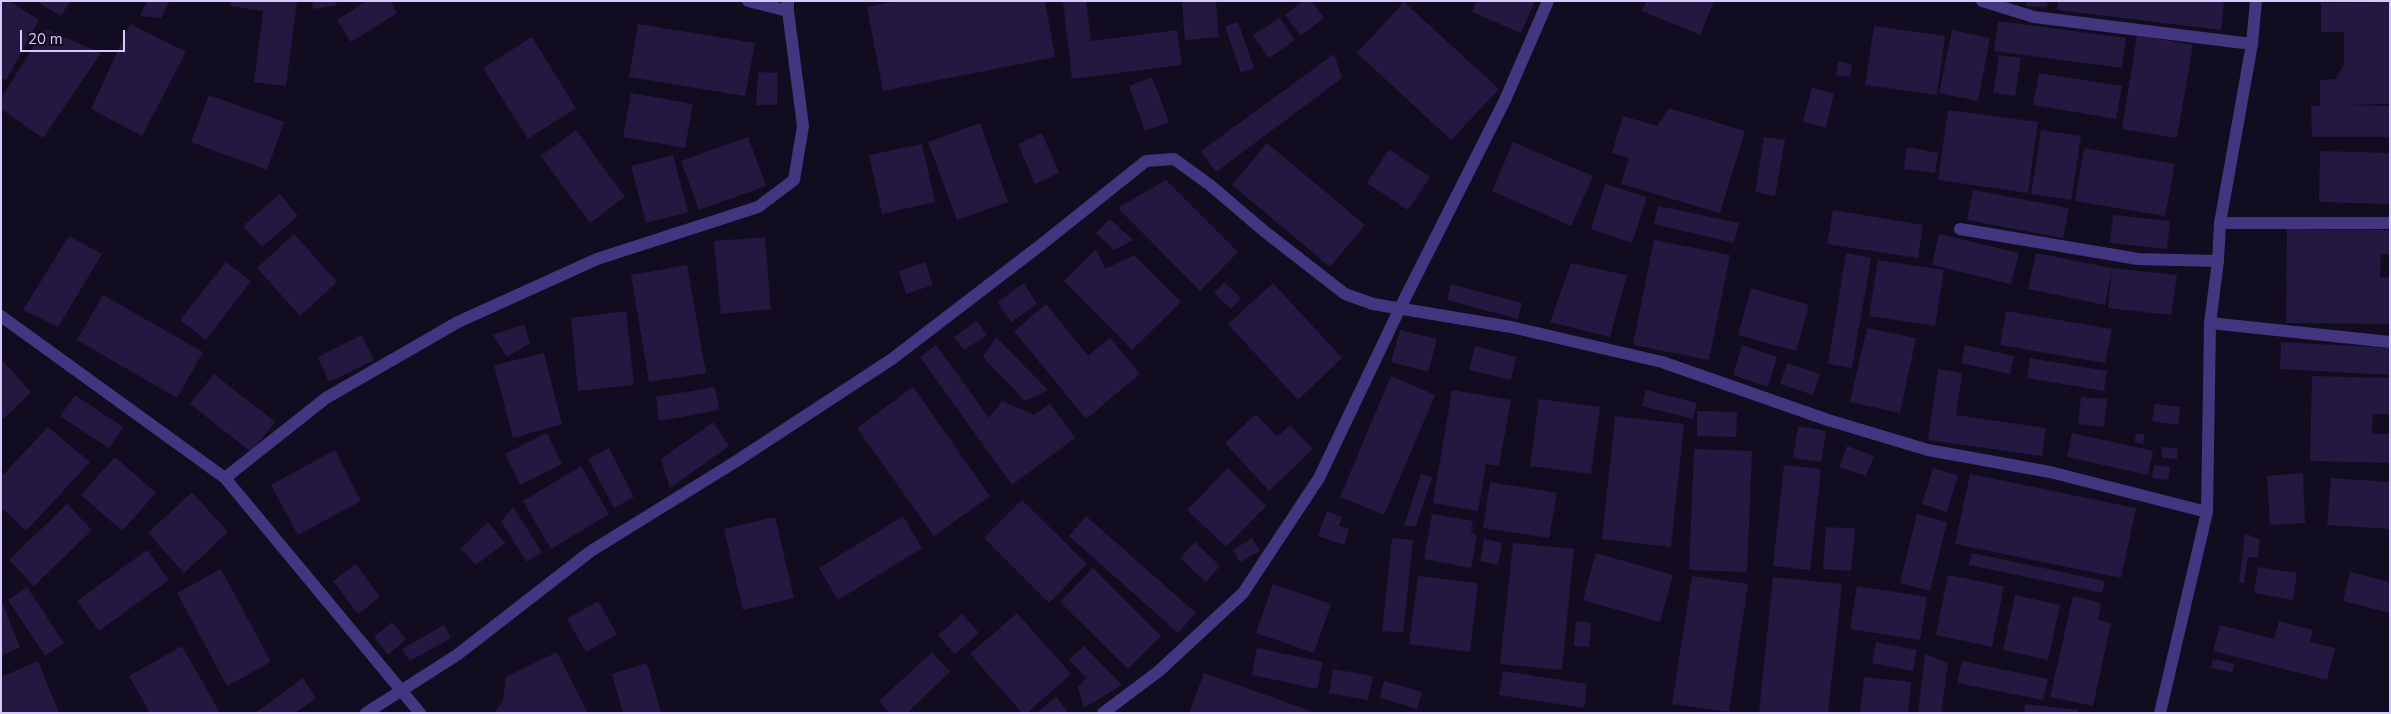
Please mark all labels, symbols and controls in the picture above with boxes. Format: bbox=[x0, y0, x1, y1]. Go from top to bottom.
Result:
scale bar bbox=[22, 20, 128, 52]
text: 20 m bbox=[28, 29, 63, 49]

